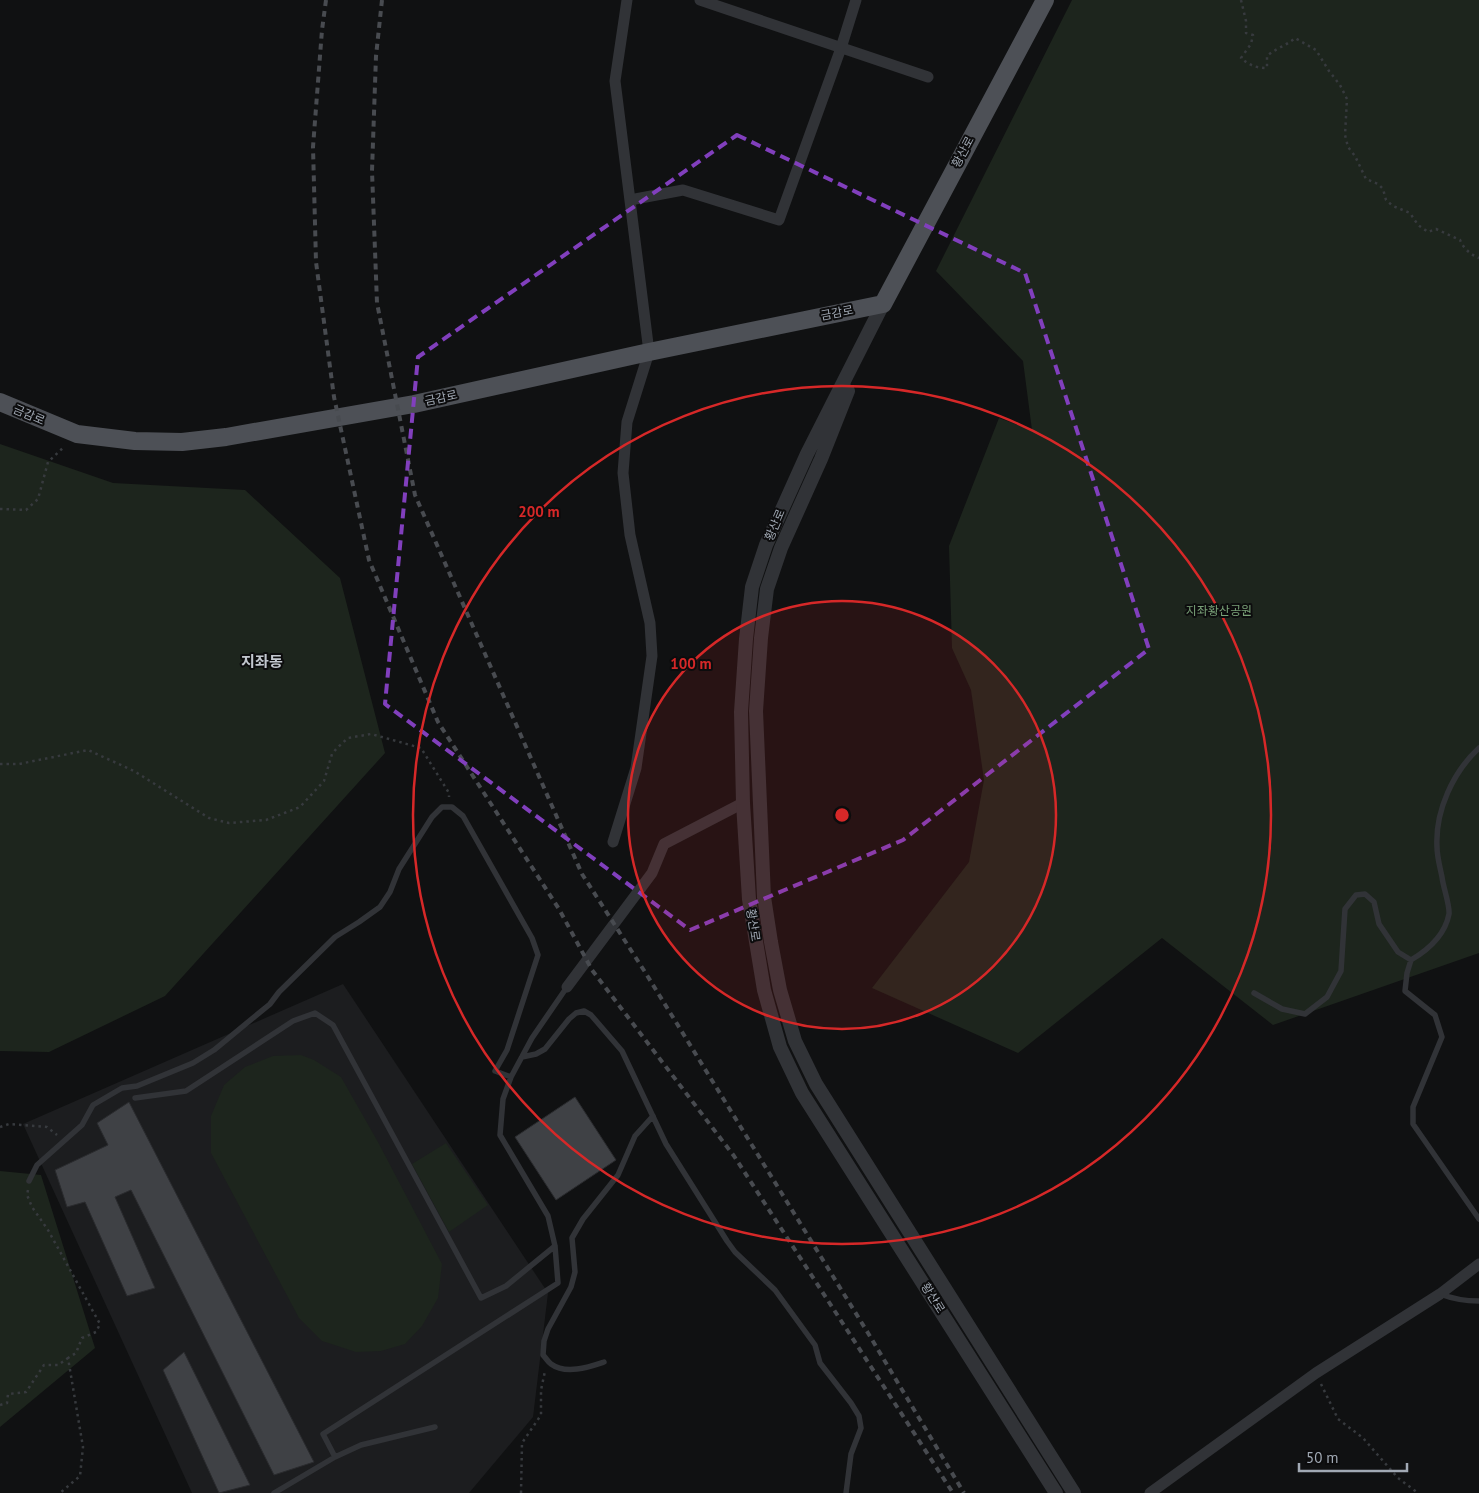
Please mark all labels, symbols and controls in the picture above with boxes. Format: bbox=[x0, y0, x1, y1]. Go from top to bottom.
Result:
street label: 황산로 bbox=[948, 134, 977, 170]
street label: 금감로 bbox=[819, 302, 855, 323]
street label: 금감로 bbox=[423, 386, 459, 409]
street label: 금감로 bbox=[11, 401, 47, 428]
text: 200 m bbox=[518, 502, 560, 521]
street label: 황산로 bbox=[761, 507, 788, 543]
park label: 지좌황산공원 bbox=[1186, 603, 1252, 618]
district label: 지좌동 bbox=[241, 652, 283, 671]
text: 100 m bbox=[670, 654, 712, 673]
centre of rings bbox=[833, 806, 851, 824]
street label: 황산로 bbox=[743, 907, 763, 942]
street label: 황산로 bbox=[918, 1280, 949, 1316]
scale bar bbox=[1299, 1440, 1406, 1472]
text: 50 m bbox=[1306, 1448, 1339, 1467]

